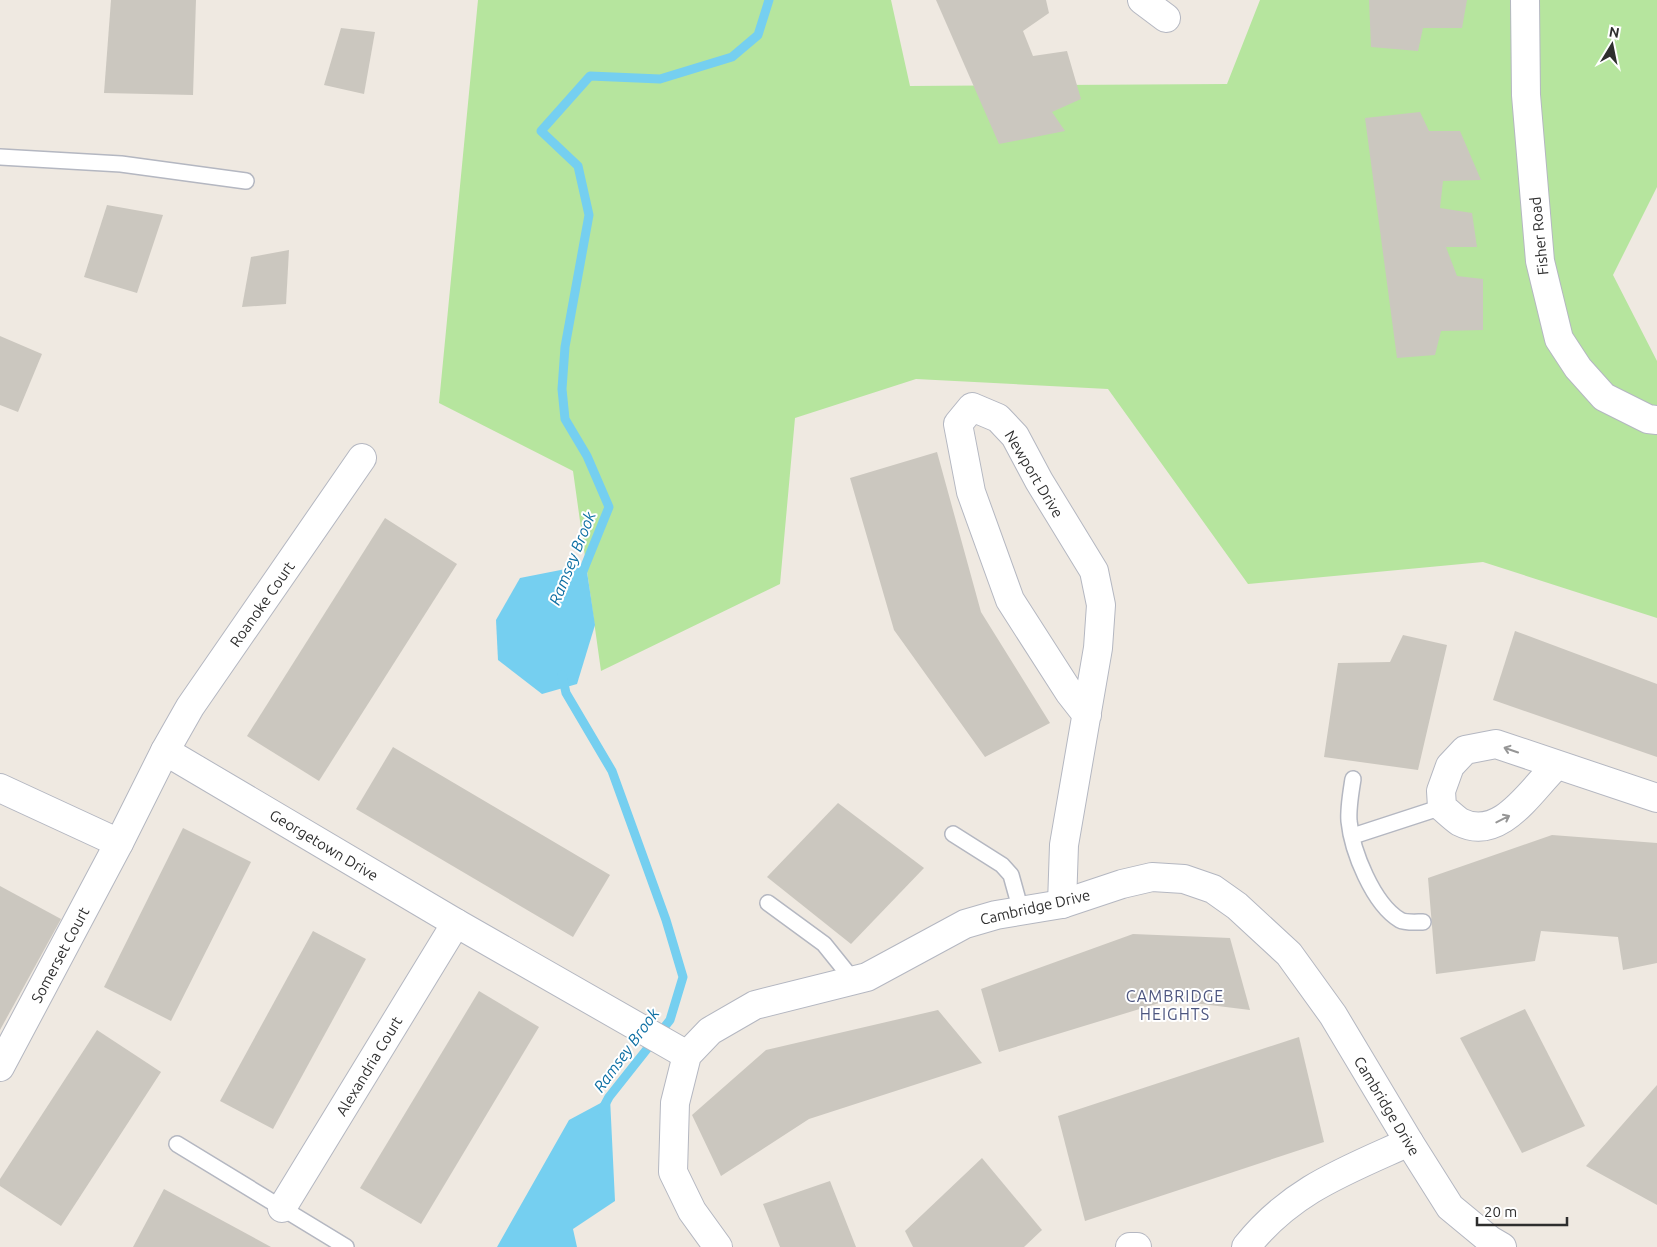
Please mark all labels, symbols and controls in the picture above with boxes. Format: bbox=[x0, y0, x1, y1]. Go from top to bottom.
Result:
north arrow bbox=[1587, 20, 1637, 70]
text: N bbox=[1608, 23, 1621, 41]
street label: Fisher Road bbox=[1526, 196, 1552, 276]
street label: Newport Drive bbox=[1001, 427, 1067, 521]
water label: Ramsey Brook bbox=[545, 508, 599, 607]
street label: Roanoke Court bbox=[226, 558, 298, 650]
one-way arrow bbox=[1503, 744, 1519, 754]
street label: Georgetown Drive bbox=[267, 806, 381, 884]
one-way arrow bbox=[1495, 814, 1510, 824]
street label: Cambridge Drive bbox=[978, 886, 1092, 928]
street label: Somerset Court bbox=[28, 904, 92, 1006]
district label: CAMBRIDGE HEIGHTS bbox=[1126, 987, 1224, 1023]
water label: Ramsey Brook bbox=[590, 1004, 663, 1095]
street label: Alexandria Court bbox=[333, 1013, 405, 1119]
street label: Cambridge Drive bbox=[1351, 1053, 1423, 1159]
scale bar bbox=[1477, 1194, 1567, 1226]
text: 20 m bbox=[1484, 1203, 1517, 1220]

